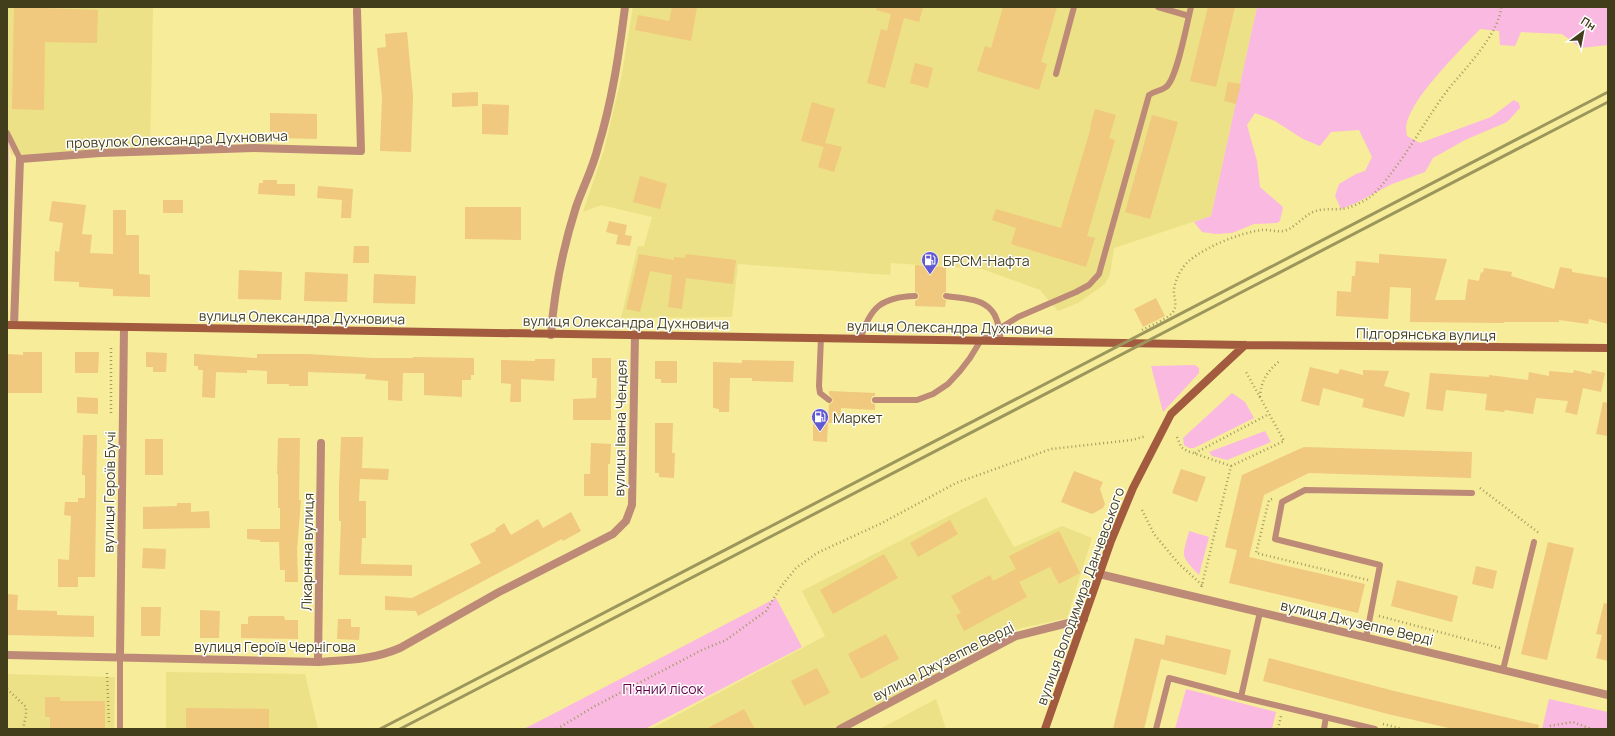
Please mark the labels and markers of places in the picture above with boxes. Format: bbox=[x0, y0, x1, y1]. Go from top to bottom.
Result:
fuel station icon: БРСМ-Нафта bbox=[920, 250, 940, 275]
place label: БРСМ-Нафта bbox=[943, 251, 1029, 270]
fuel station icon: Маркет bbox=[810, 407, 830, 432]
place label: Маркет bbox=[833, 408, 883, 427]

